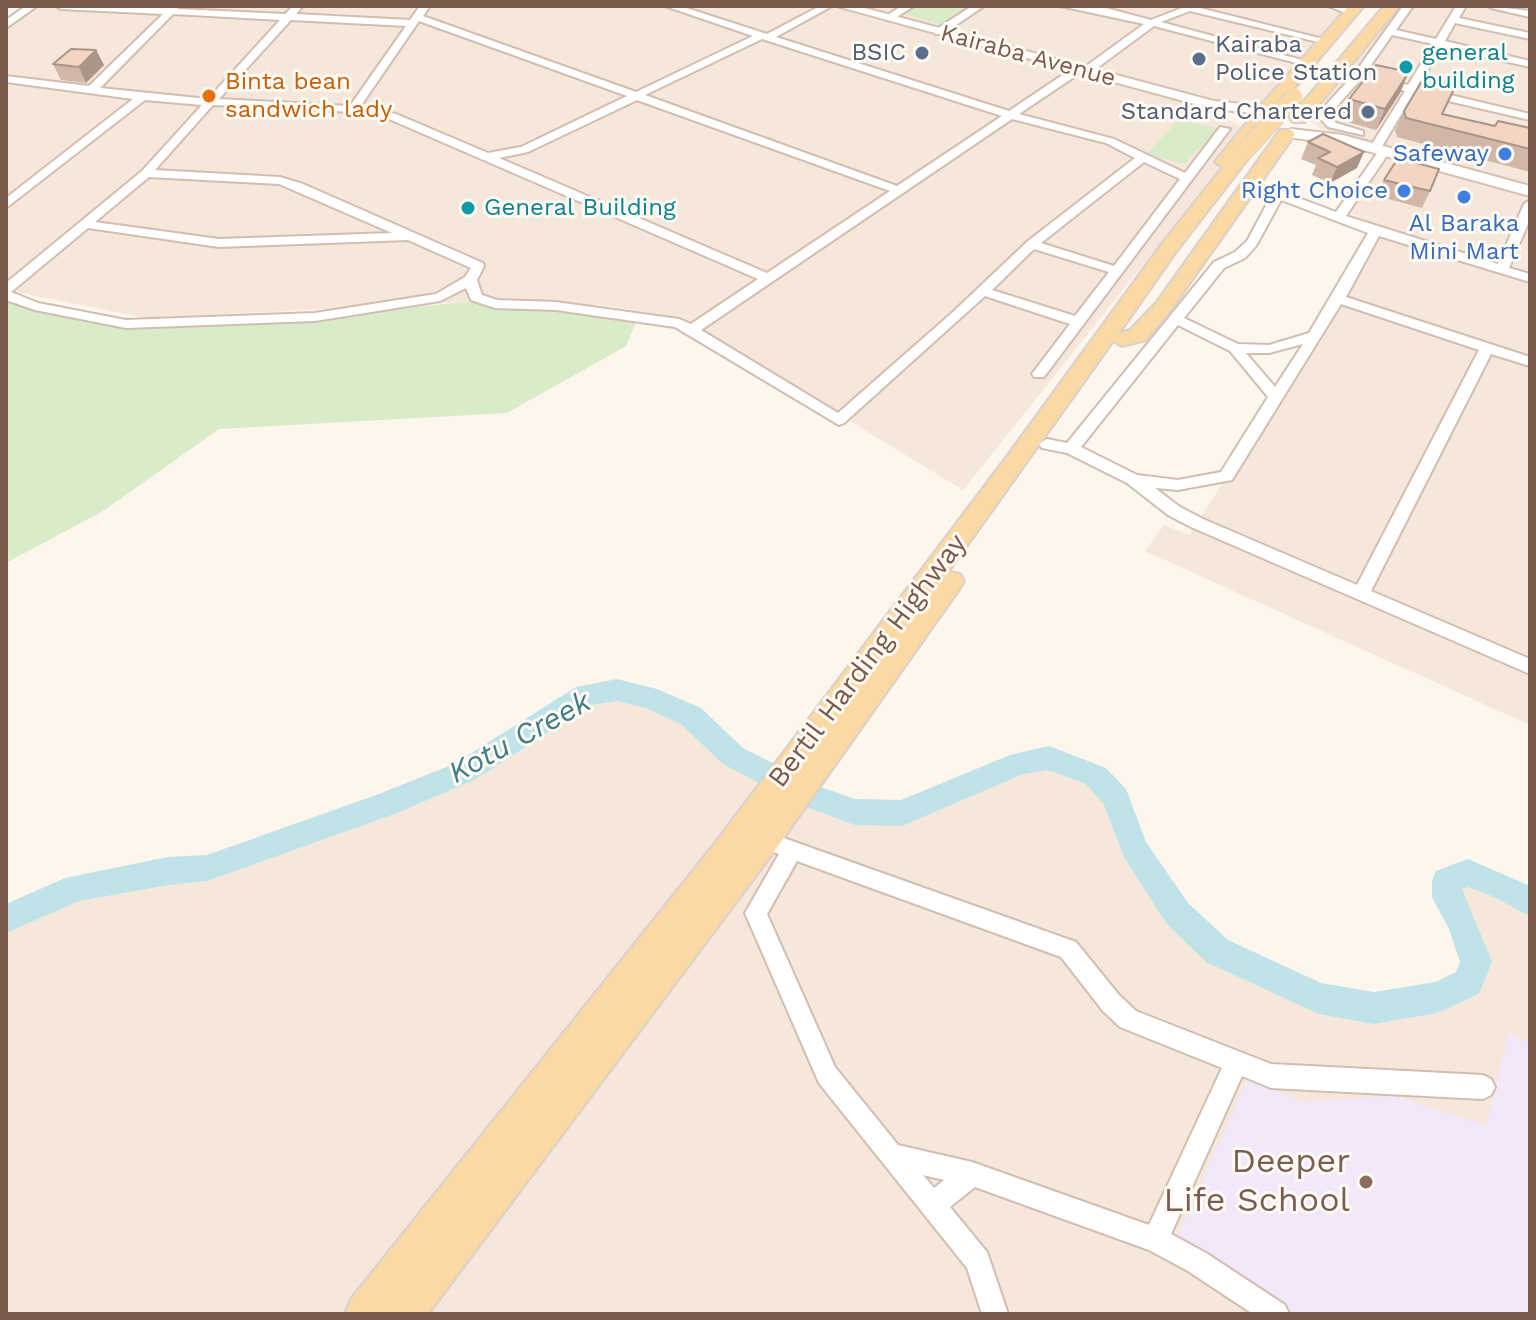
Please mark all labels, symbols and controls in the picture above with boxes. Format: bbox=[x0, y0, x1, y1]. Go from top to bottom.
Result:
street label: Kairaba Avenue bbox=[937, 19, 1119, 93]
place label: Kairaba Police Station bbox=[1215, 31, 1377, 87]
place label: BSIC bbox=[851, 39, 906, 67]
place label: general building bbox=[1422, 39, 1515, 95]
marker: BSIC bbox=[913, 44, 931, 62]
marker: Kairaba Police Station bbox=[1190, 50, 1208, 68]
marker: general building bbox=[1397, 58, 1415, 76]
place label: Binta bean sandwich lady bbox=[225, 68, 392, 124]
marker: Binta bean sandwich lady bbox=[200, 87, 218, 105]
place label: Standard Chartered bbox=[1121, 98, 1352, 126]
marker: Standard Chartered bbox=[1359, 103, 1377, 121]
place label: Safeway bbox=[1393, 140, 1489, 168]
marker: Safeway bbox=[1496, 145, 1514, 163]
place label: Right Choice bbox=[1241, 177, 1388, 205]
marker: Right Choice bbox=[1395, 182, 1413, 200]
marker: Al Baraka Mini Mart bbox=[1455, 188, 1473, 206]
place label: General Building bbox=[484, 194, 676, 222]
marker: General Building bbox=[459, 199, 477, 217]
place label: Al Baraka Mini Mart bbox=[1409, 210, 1519, 266]
street label: Bertil Harding Highway bbox=[762, 528, 974, 794]
water label: Kotu Creek bbox=[443, 684, 597, 792]
place label: Deeper Life School bbox=[1163, 1142, 1350, 1222]
marker: Deeper Life School bbox=[1357, 1173, 1375, 1191]

